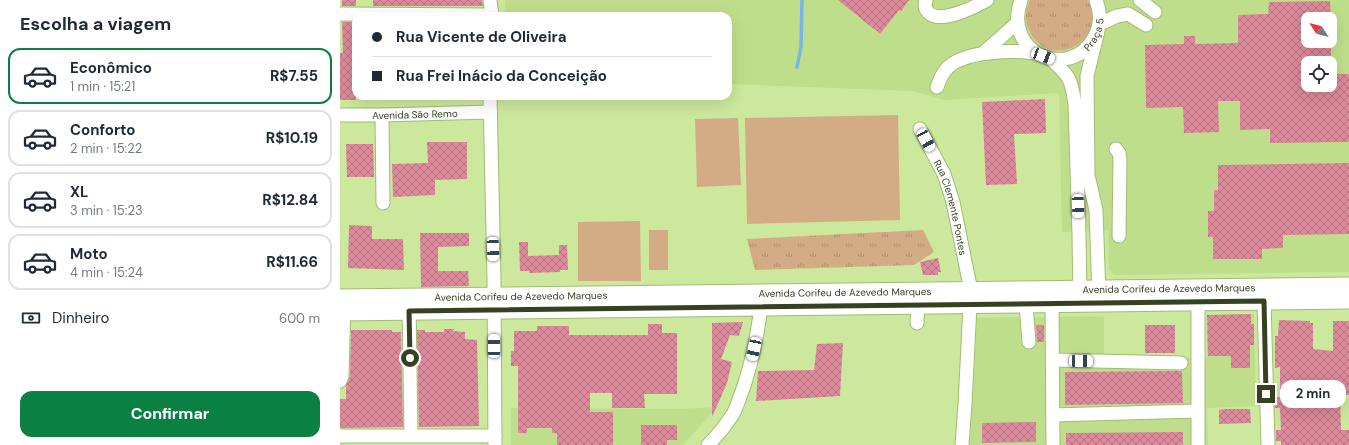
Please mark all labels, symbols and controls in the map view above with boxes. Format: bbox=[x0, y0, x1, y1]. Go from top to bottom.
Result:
text: Escolha a viagem bbox=[20, 12, 171, 36]
north arrow bbox=[1301, 12, 1337, 48]
map controls bbox=[1301, 12, 1337, 92]
street label: Praça 5 bbox=[1081, 17, 1106, 54]
text: Rua Vicente de Oliveira bbox=[396, 27, 566, 47]
car bbox=[1030, 46, 1056, 66]
button: locate bbox=[1301, 56, 1337, 92]
icon: car bbox=[22, 58, 58, 94]
text: Econômico bbox=[70, 58, 152, 78]
text: R$7.55 bbox=[270, 66, 318, 86]
text: Rua Frei Inácio da Conceição bbox=[396, 66, 607, 86]
text: 1 min · 15:21 bbox=[70, 78, 135, 95]
street label: Avenida São Remo bbox=[372, 106, 458, 122]
icon: car bbox=[22, 120, 58, 156]
text: Conforto bbox=[70, 120, 135, 140]
car bbox=[915, 127, 937, 153]
text: R$10.19 bbox=[266, 128, 318, 148]
text: 2 min · 15:22 bbox=[70, 140, 142, 157]
street label: Rua Clemente Pontes bbox=[931, 157, 970, 256]
icon: car bbox=[22, 182, 58, 218]
text: XL bbox=[70, 182, 88, 202]
text: R$12.84 bbox=[262, 190, 318, 210]
car bbox=[1072, 194, 1084, 218]
text: 3 min · 15:23 bbox=[70, 202, 143, 219]
car bbox=[487, 237, 499, 261]
icon: car bbox=[22, 244, 58, 280]
text: Moto bbox=[70, 244, 108, 264]
text: R$11.66 bbox=[266, 252, 318, 272]
text: 4 min · 15:24 bbox=[70, 264, 143, 281]
street label: Avenida Corifeu de Azevedo Marques bbox=[1082, 281, 1256, 296]
street label: Avenida Corifeu de Azevedo Marques bbox=[758, 284, 932, 300]
street label: Avenida Corifeu de Azevedo Marques bbox=[434, 288, 608, 303]
icon: cash bbox=[20, 307, 42, 329]
text: Dinheiro bbox=[52, 308, 109, 328]
text: 600 m bbox=[279, 310, 320, 327]
car bbox=[488, 334, 500, 358]
car bbox=[746, 336, 762, 362]
route start bbox=[401, 349, 419, 367]
car bbox=[1069, 355, 1093, 367]
callout: 2 min bbox=[1280, 380, 1346, 408]
route end bbox=[1257, 385, 1275, 403]
text: 2 min bbox=[1296, 385, 1330, 402]
button: Confirmar bbox=[20, 391, 320, 437]

